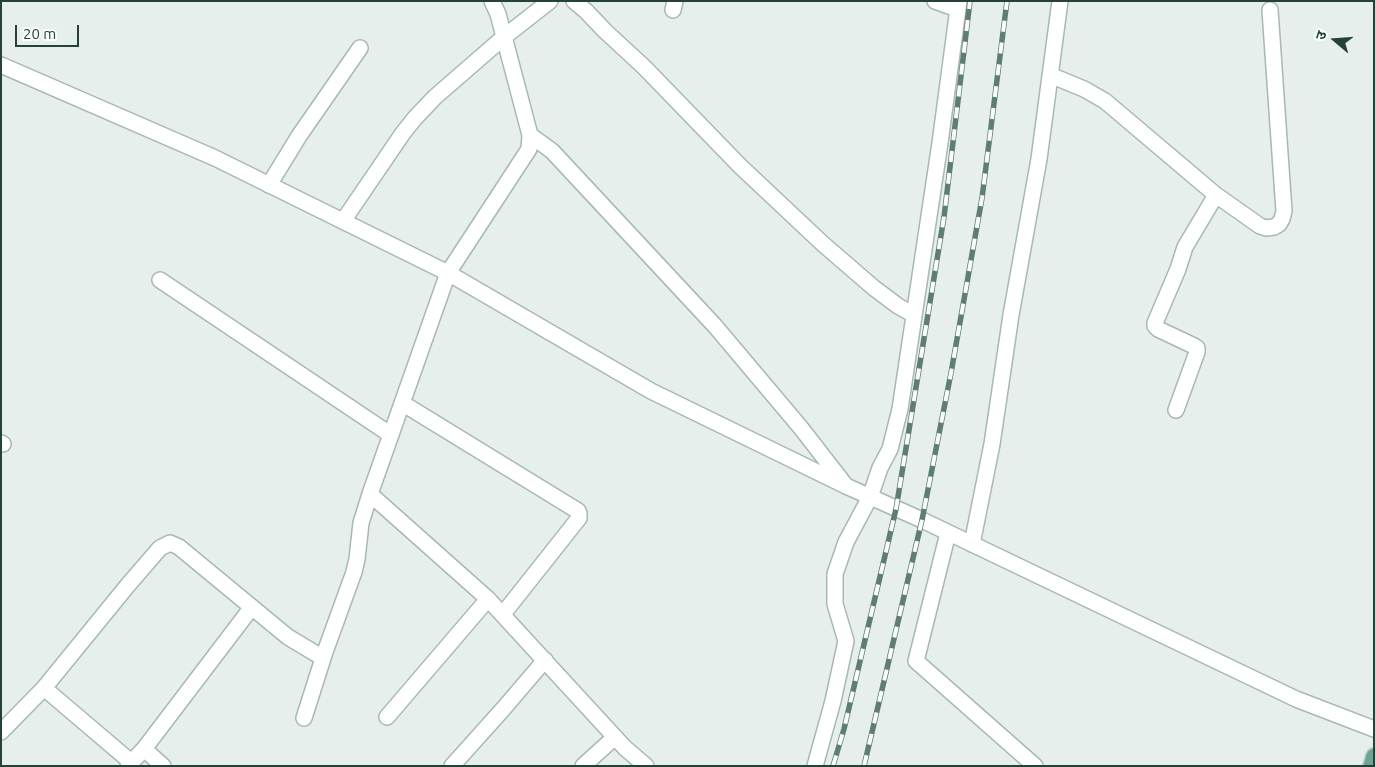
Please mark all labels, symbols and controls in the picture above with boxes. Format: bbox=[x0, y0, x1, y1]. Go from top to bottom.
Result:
scale bar bbox=[18, 15, 81, 47]
north arrow bbox=[1310, 15, 1360, 65]
text: 20 m bbox=[23, 25, 56, 42]
text: उ bbox=[1312, 29, 1330, 42]

